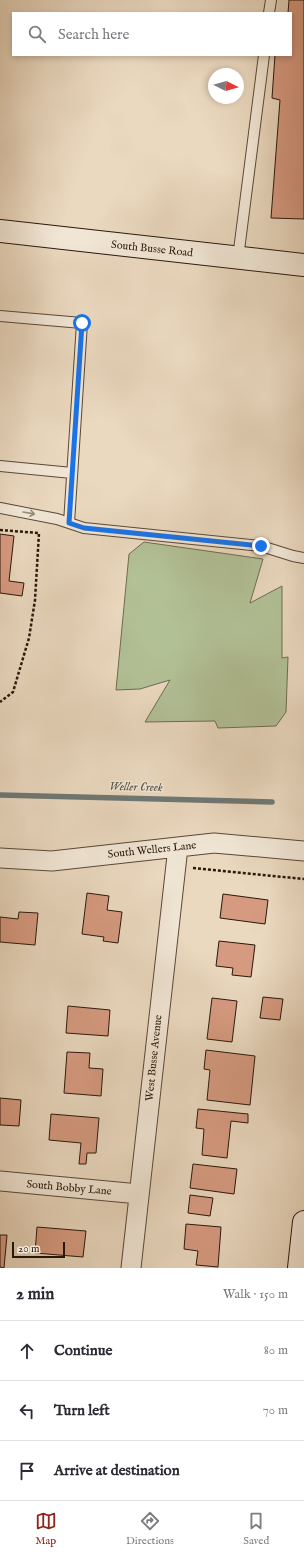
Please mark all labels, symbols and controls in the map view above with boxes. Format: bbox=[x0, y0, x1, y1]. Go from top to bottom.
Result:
search box bbox=[12, 12, 292, 56]
icon: search bbox=[26, 23, 48, 45]
text: Search here bbox=[58, 25, 129, 44]
north arrow bbox=[208, 68, 244, 104]
street label: South Busse Road bbox=[110, 238, 194, 260]
route start bbox=[73, 314, 91, 332]
one-way arrow bbox=[22, 510, 35, 518]
route end bbox=[252, 537, 270, 555]
water label: Weller Creek bbox=[109, 779, 163, 795]
street label: South Wellers Lane bbox=[107, 838, 197, 862]
street label: West Busse Avenue bbox=[143, 1014, 165, 1102]
street label: South Bobby Lane bbox=[26, 1177, 112, 1199]
scale bar bbox=[12, 1240, 65, 1259]
text: 20 m bbox=[18, 1242, 39, 1256]
text: 2 min bbox=[16, 1284, 54, 1305]
text: Walk · 150 m bbox=[223, 1286, 288, 1303]
icon: ahead bbox=[16, 1340, 38, 1362]
text: Continue bbox=[54, 1341, 112, 1360]
text: 80 m bbox=[264, 1342, 288, 1359]
icon: left bbox=[16, 1400, 38, 1422]
text: Turn left bbox=[54, 1401, 110, 1420]
text: 70 m bbox=[263, 1402, 288, 1419]
icon: arrive bbox=[16, 1460, 38, 1482]
text: Arrive at destination bbox=[54, 1461, 180, 1480]
tab: Map bbox=[35, 1510, 57, 1548]
tab: Directions bbox=[126, 1510, 174, 1548]
tab: Saved bbox=[243, 1510, 269, 1548]

